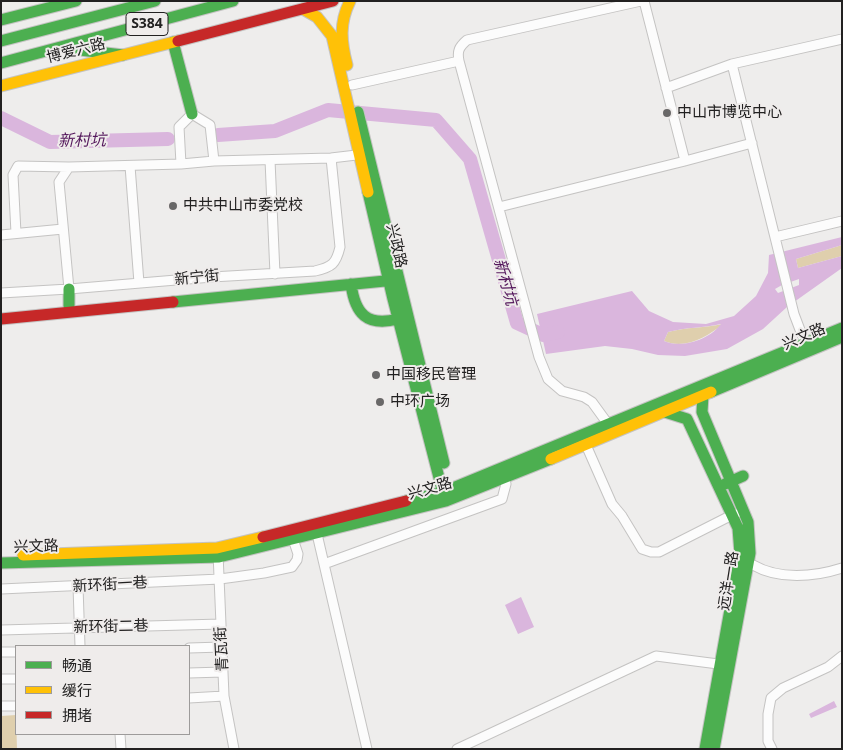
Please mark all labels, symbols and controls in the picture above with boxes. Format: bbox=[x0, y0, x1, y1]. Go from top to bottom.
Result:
road number: S384 bbox=[126, 12, 168, 36]
street label: 博爱六路 bbox=[45, 35, 107, 67]
place label: 中山市博览中心 bbox=[677, 104, 782, 122]
marker: 中山市博览中心 bbox=[661, 107, 673, 119]
water label: 新村坑 bbox=[58, 131, 106, 151]
place label: 中共中山市委党校 bbox=[183, 197, 303, 215]
marker: 中共中山市委党校 bbox=[167, 200, 179, 212]
street label: 兴政路 bbox=[382, 222, 410, 270]
water label: 新村坑 bbox=[489, 256, 521, 308]
street label: 新宁街 bbox=[174, 267, 220, 289]
street label: 兴文路 bbox=[780, 320, 828, 354]
place label: 中国移民管理 bbox=[386, 366, 476, 384]
marker: 中国移民管理 bbox=[370, 369, 382, 381]
place label: 中环广场 bbox=[390, 393, 450, 411]
marker: 中环广场 bbox=[374, 396, 386, 408]
street label: 兴文路 bbox=[406, 474, 454, 504]
street label: 兴文路 bbox=[13, 537, 59, 557]
street label: 远洋一路 bbox=[715, 550, 743, 612]
street label: 新环街一巷 bbox=[72, 574, 148, 596]
street label: 新环街二巷 bbox=[73, 617, 149, 637]
street label: 青瓦街 bbox=[212, 626, 232, 672]
legend bbox=[15, 645, 190, 735]
text: 畅通 bbox=[62, 655, 92, 675]
text: 缓行 bbox=[62, 680, 92, 700]
text: 拥堵 bbox=[62, 705, 92, 725]

